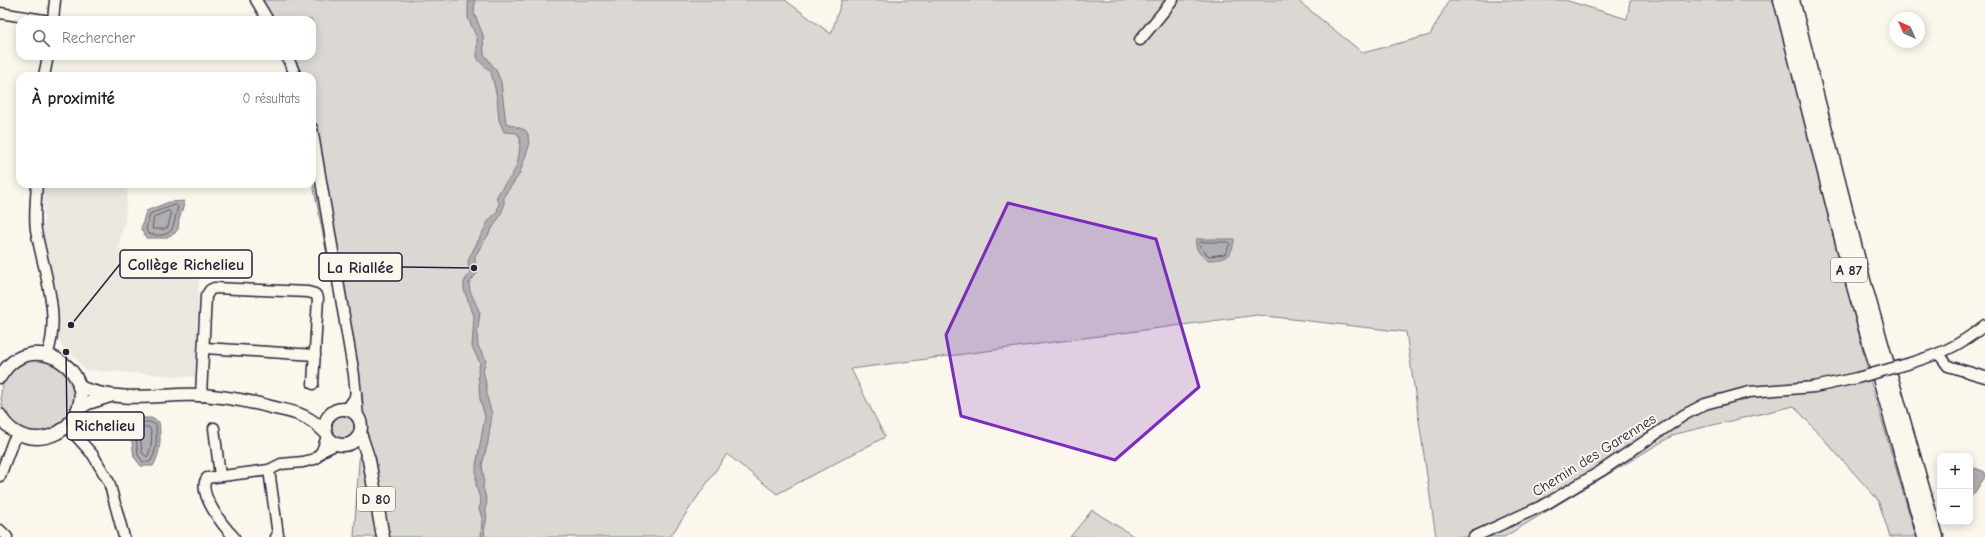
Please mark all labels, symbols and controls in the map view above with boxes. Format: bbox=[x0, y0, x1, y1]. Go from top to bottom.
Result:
north arrow bbox=[1889, 12, 1925, 48]
search box bbox=[16, 16, 316, 60]
icon: search bbox=[30, 27, 52, 49]
text: Rechercher bbox=[62, 29, 135, 47]
text: À proximité bbox=[32, 89, 115, 108]
text: 0 résultats bbox=[242, 91, 300, 106]
callout: Collège Richelieu bbox=[120, 250, 252, 278]
callout: La Riallée bbox=[319, 253, 402, 281]
text: Collège Richelieu bbox=[128, 256, 244, 274]
road number: A 87 bbox=[1831, 258, 1867, 282]
text: La Riallée bbox=[327, 259, 393, 277]
street label: Chemin des Garennes bbox=[1529, 410, 1659, 500]
callout: Richelieu bbox=[67, 412, 144, 440]
text: Richelieu bbox=[75, 417, 135, 435]
map controls bbox=[1937, 453, 1973, 525]
button: + bbox=[1937, 453, 1973, 489]
road number: D 80 bbox=[357, 487, 395, 511]
button: − bbox=[1937, 489, 1973, 525]

